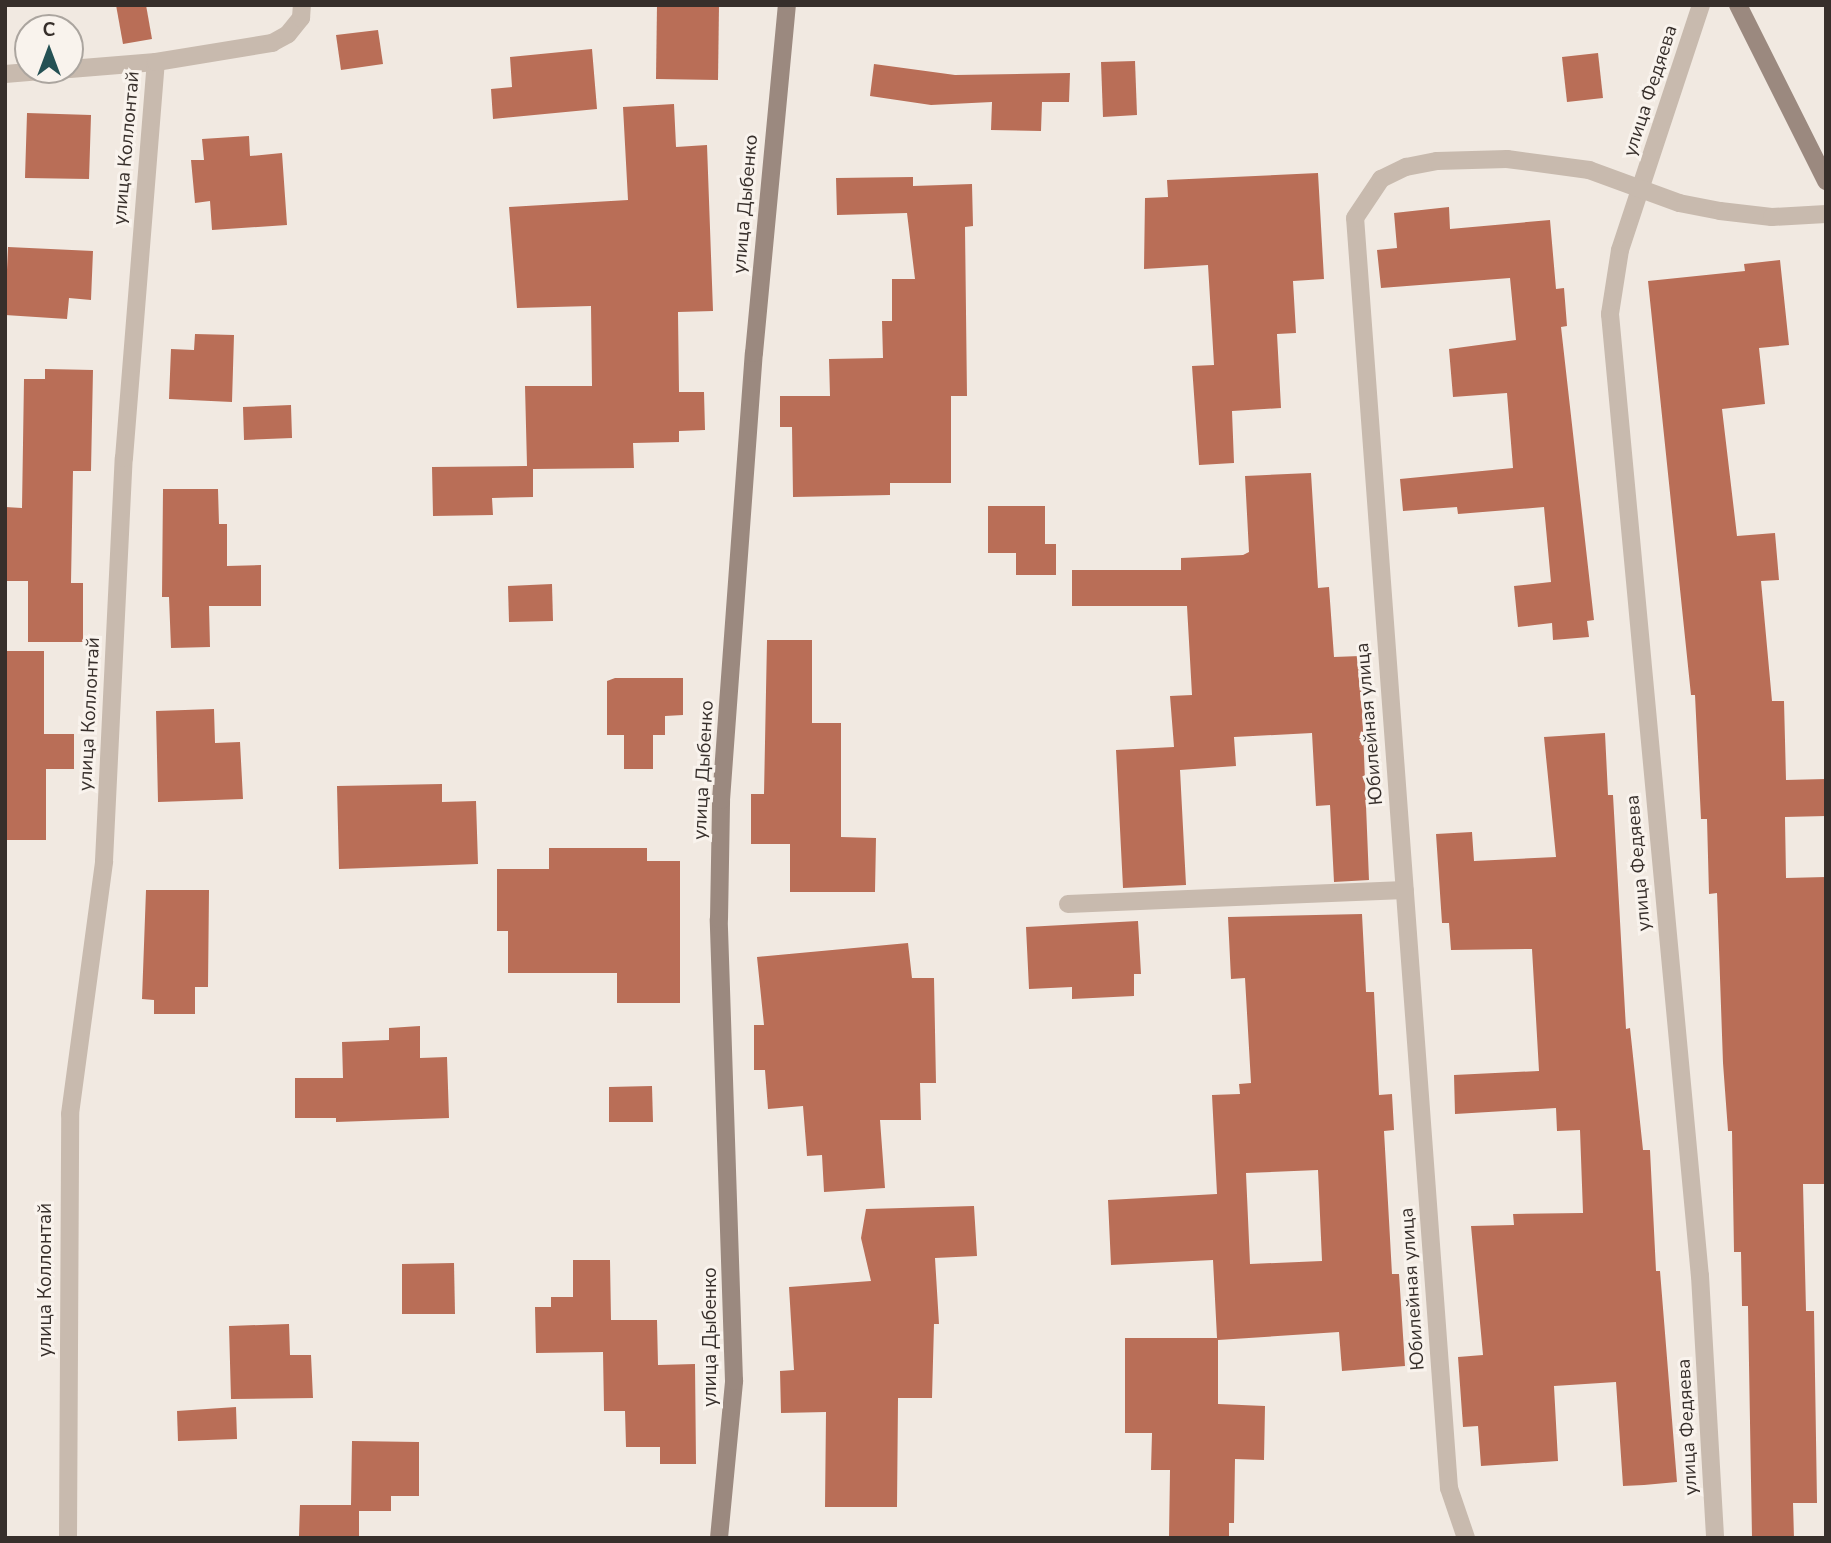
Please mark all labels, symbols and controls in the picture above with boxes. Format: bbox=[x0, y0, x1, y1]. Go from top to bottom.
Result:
north arrow bbox=[14, 14, 84, 84]
text: С bbox=[43, 17, 55, 43]
street label: улица Федяева bbox=[1619, 22, 1683, 160]
street label: улица Коллонтай bbox=[109, 70, 145, 226]
street label: улица Дыбенко bbox=[729, 134, 763, 274]
street label: улица Коллонтай bbox=[75, 637, 105, 791]
street label: Юбилейная улица bbox=[1352, 642, 1388, 806]
street label: улица Дыбенко bbox=[689, 700, 719, 840]
street label: улица Федяева bbox=[1622, 794, 1656, 932]
street label: улица Коллонтай bbox=[35, 1203, 57, 1357]
street label: Юбилейная улица bbox=[1396, 1207, 1430, 1371]
street label: улица Дыбенко bbox=[700, 1267, 722, 1407]
street label: улица Федяева bbox=[1673, 1358, 1703, 1496]

